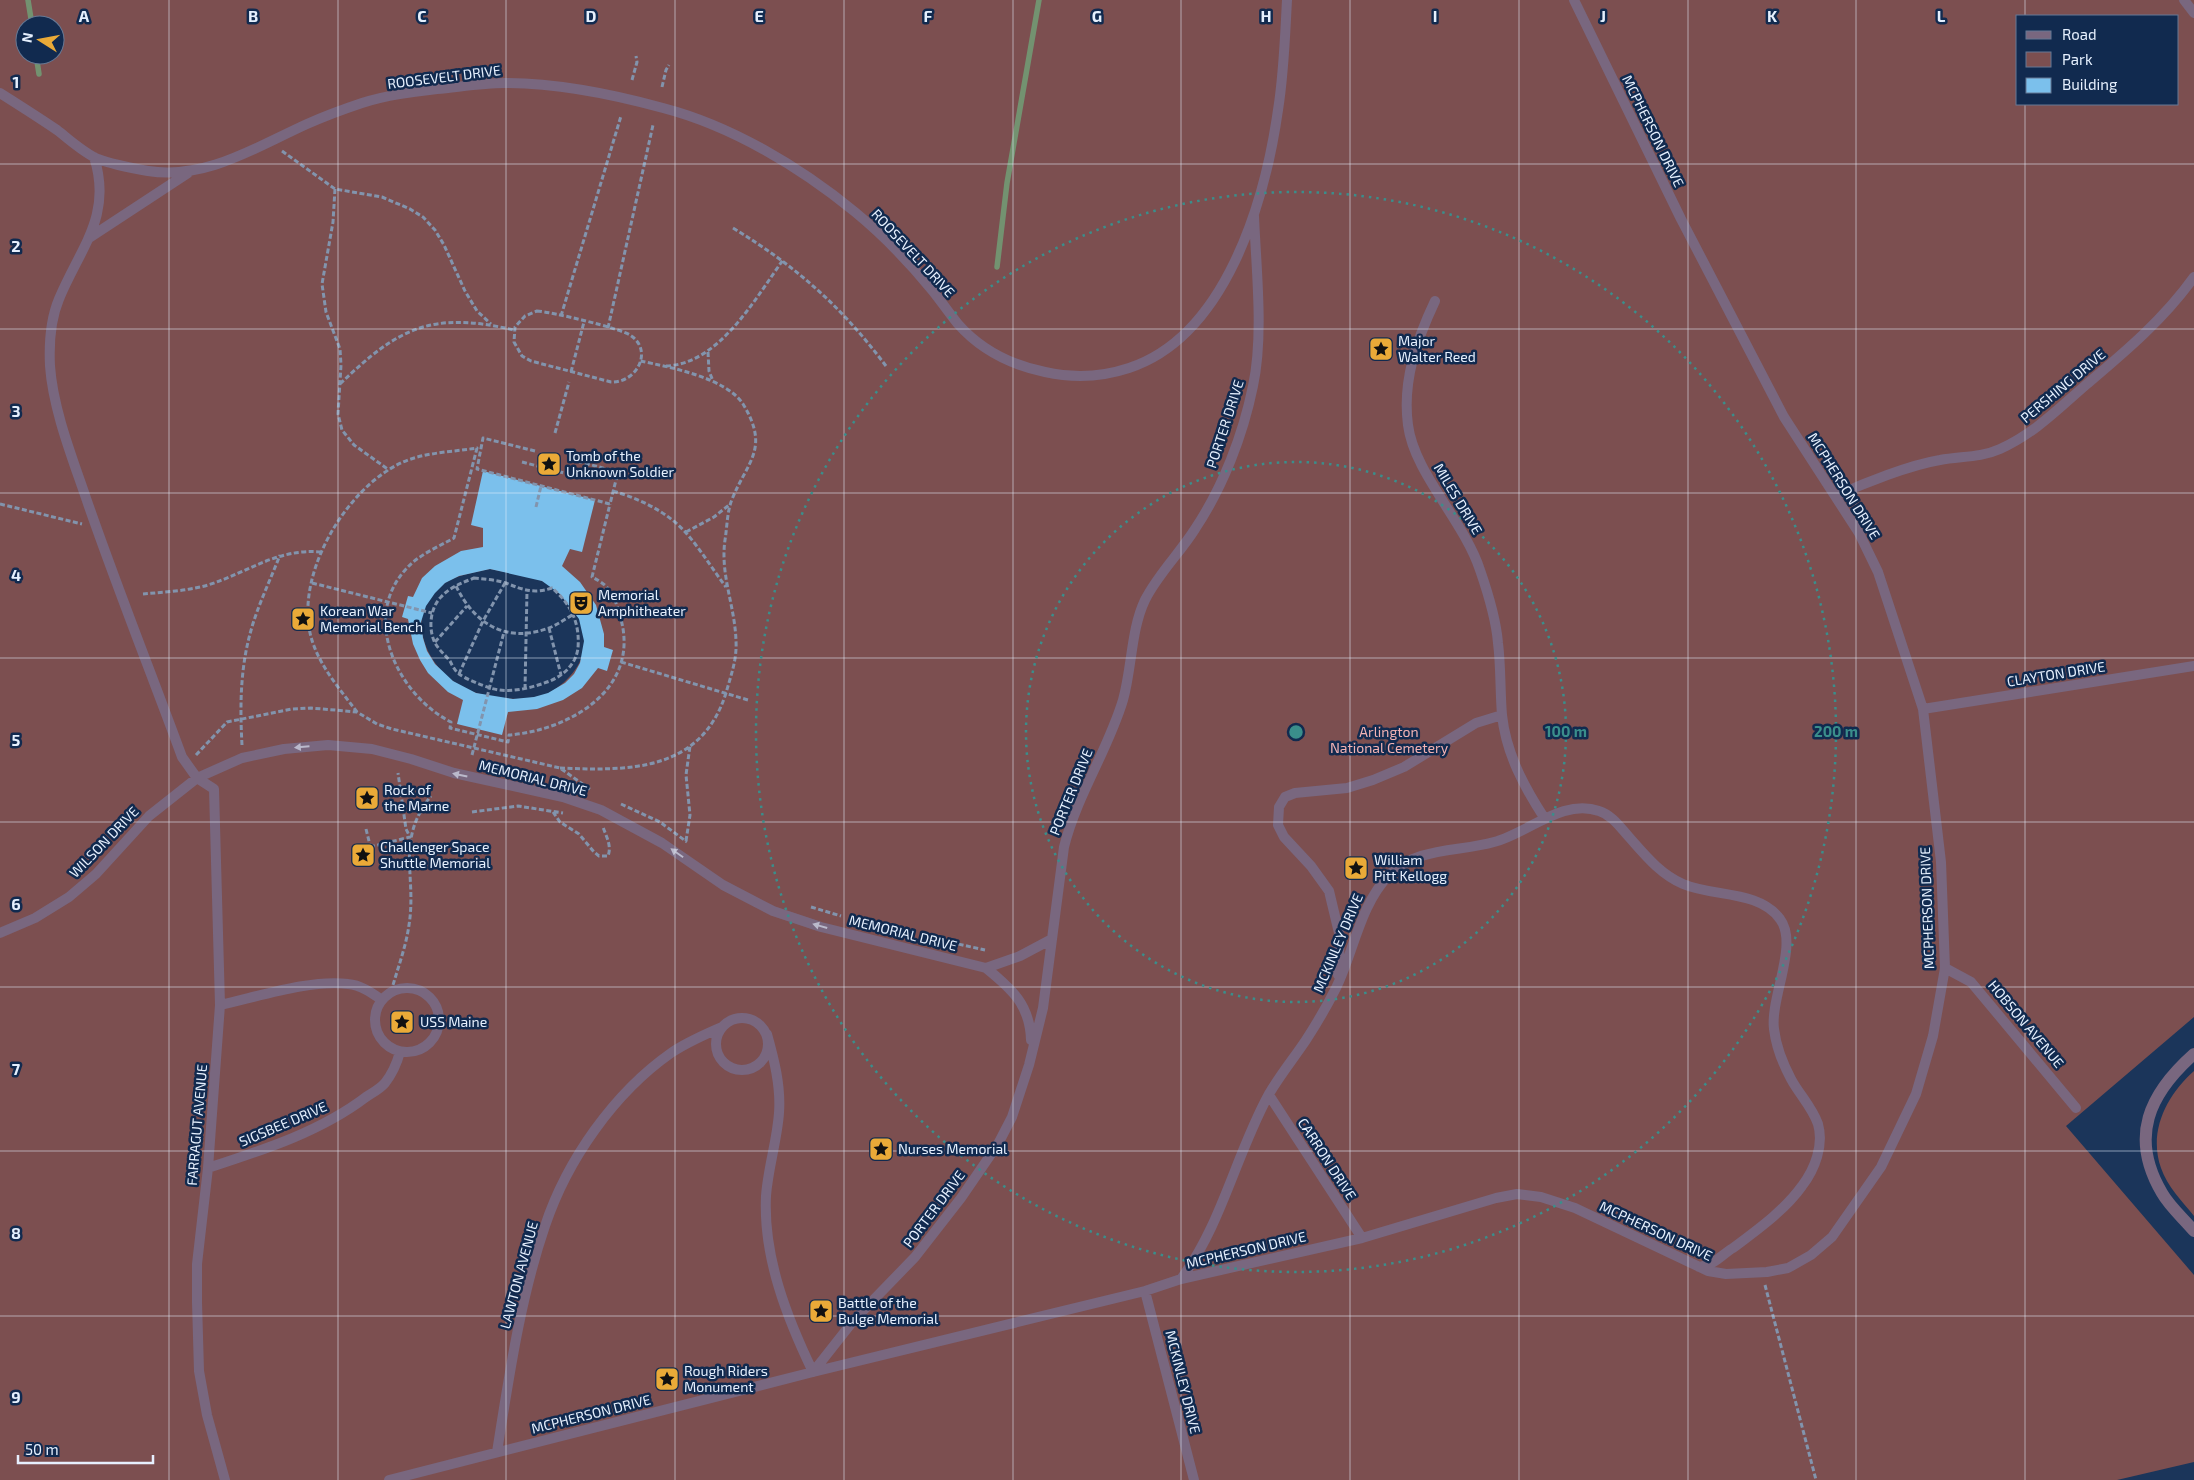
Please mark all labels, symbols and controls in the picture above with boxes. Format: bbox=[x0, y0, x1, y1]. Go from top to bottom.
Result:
text: A bbox=[79, 6, 90, 25]
text: B bbox=[248, 6, 258, 25]
text: C bbox=[417, 6, 427, 25]
text: D bbox=[586, 6, 597, 25]
text: E bbox=[754, 6, 764, 25]
text: F bbox=[924, 6, 933, 25]
text: G bbox=[1092, 6, 1102, 25]
text: H bbox=[1260, 6, 1272, 25]
text: I bbox=[1433, 6, 1437, 25]
text: J bbox=[1600, 6, 1606, 25]
text: K bbox=[1767, 6, 1778, 25]
text: L bbox=[1937, 6, 1946, 25]
north arrow bbox=[15, 15, 65, 65]
legend bbox=[2016, 15, 2179, 105]
text: Road bbox=[2062, 25, 2097, 43]
text: N bbox=[17, 31, 36, 44]
text: Park bbox=[2062, 50, 2093, 68]
street label: ROOSEVELT DRIVE bbox=[386, 61, 502, 92]
text: 1 bbox=[13, 72, 19, 91]
street label: MCPHERSON DRIVE bbox=[1619, 72, 1688, 190]
text: Building bbox=[2062, 75, 2118, 93]
street label: ROOSEVELT DRIVE bbox=[868, 205, 959, 300]
text: 2 bbox=[11, 236, 21, 255]
place label: Major Walter Reed bbox=[1398, 332, 1476, 365]
place icon: Major Walter Reed bbox=[1368, 336, 1394, 362]
street label: PERSHING DRIVE bbox=[2017, 345, 2109, 426]
street label: PORTER DRIVE bbox=[1202, 377, 1247, 470]
text: 3 bbox=[11, 401, 21, 420]
street label: MCPHERSON DRIVE bbox=[1805, 429, 1884, 542]
place label: Tomb of the Unknown Soldier bbox=[566, 447, 674, 480]
place icon: Tomb of the Unknown Soldier bbox=[536, 451, 562, 477]
street label: MILES DRIVE bbox=[1431, 460, 1486, 538]
text: 4 bbox=[11, 565, 21, 584]
place label: Memorial Amphitheater bbox=[598, 586, 686, 619]
theatre icon: Memorial Amphitheater bbox=[568, 590, 594, 616]
place label: Korean War Memorial Bench bbox=[320, 602, 423, 635]
place icon: Korean War Memorial Bench bbox=[290, 606, 316, 632]
street label: CLAYTON DRIVE bbox=[2006, 657, 2106, 690]
text: 100 m bbox=[1545, 722, 1587, 740]
text: 200 m bbox=[1814, 722, 1858, 740]
centre of rings bbox=[1287, 723, 1305, 741]
park label: Arlington National Cemetery bbox=[1330, 723, 1449, 756]
text: 5 bbox=[12, 730, 21, 749]
one-way arrow bbox=[294, 743, 310, 751]
street label: PORTER DRIVE bbox=[1045, 746, 1096, 838]
street label: MEMORIAL DRIVE bbox=[477, 756, 589, 799]
one-way arrow bbox=[452, 770, 468, 778]
place label: Rock of the Marne bbox=[384, 781, 449, 814]
place icon: Rock of the Marne bbox=[354, 785, 380, 811]
street label: WILSON DRIVE bbox=[65, 802, 142, 881]
place label: Challenger Space Shuttle Memorial bbox=[380, 838, 491, 871]
place icon: Challenger Space Shuttle Memorial bbox=[350, 842, 376, 868]
street label: MCPHERSON DRIVE bbox=[1916, 846, 1937, 970]
one-way arrow bbox=[670, 848, 684, 858]
place label: William Pitt Kellogg bbox=[1374, 851, 1447, 884]
place icon: William Pitt Kellogg bbox=[1343, 855, 1369, 881]
street label: MCKINLEY DRIVE bbox=[1309, 891, 1366, 995]
text: 6 bbox=[11, 894, 21, 913]
street label: MEMORIAL DRIVE bbox=[847, 911, 959, 954]
one-way arrow bbox=[813, 922, 828, 930]
street label: HOBSON AVENUE bbox=[1985, 977, 2068, 1071]
place icon: USS Maine bbox=[389, 1009, 415, 1035]
place label: USS Maine bbox=[420, 1013, 487, 1030]
text: 7 bbox=[12, 1059, 21, 1078]
street label: FARRAGUT AVENUE bbox=[183, 1063, 210, 1186]
street label: SIGSBEE DRIVE bbox=[236, 1097, 329, 1150]
street label: CARRON DRIVE bbox=[1295, 1115, 1360, 1203]
place icon: Nurses Memorial bbox=[868, 1136, 894, 1162]
place label: Nurses Memorial bbox=[898, 1140, 1008, 1157]
street label: PORTER DRIVE bbox=[899, 1167, 968, 1250]
street label: MCPHERSON DRIVE bbox=[1597, 1197, 1715, 1264]
street label: LAWTON AVENUE bbox=[496, 1219, 541, 1330]
text: 8 bbox=[11, 1223, 21, 1242]
street label: MCPHERSON DRIVE bbox=[1184, 1227, 1308, 1272]
place label: Battle of the Bulge Memorial bbox=[838, 1294, 939, 1327]
place icon: Battle of the Bulge Memorial bbox=[808, 1298, 834, 1324]
street label: MCKINLEY DRIVE bbox=[1162, 1328, 1205, 1435]
place label: Rough Riders Monument bbox=[684, 1362, 768, 1395]
place icon: Rough Riders Monument bbox=[654, 1366, 680, 1392]
text: 9 bbox=[11, 1387, 21, 1406]
street label: MCPHERSON DRIVE bbox=[529, 1390, 653, 1437]
scale bar bbox=[18, 1432, 152, 1464]
text: 50 m bbox=[25, 1440, 59, 1458]

